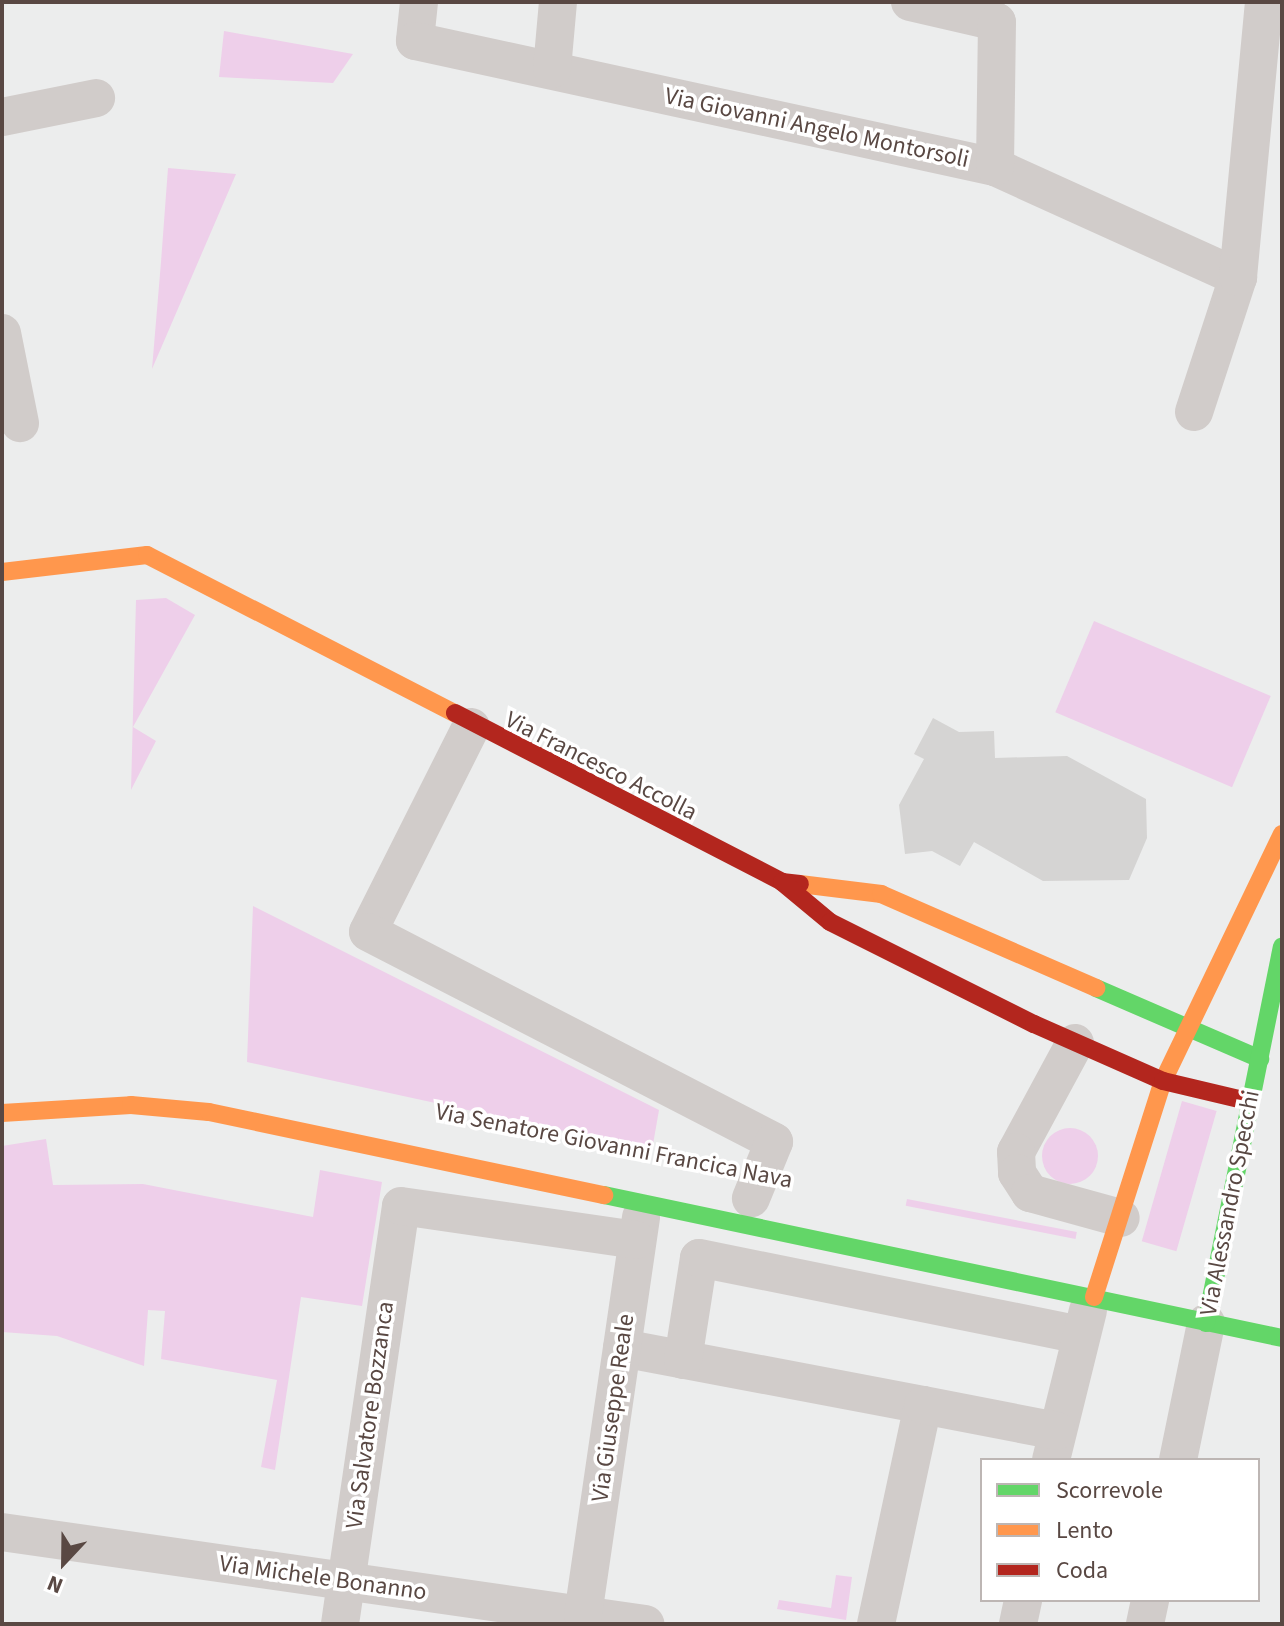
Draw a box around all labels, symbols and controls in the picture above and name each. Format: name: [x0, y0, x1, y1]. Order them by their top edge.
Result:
street label: Via Giovanni Angelo Montorsoli: [662, 82, 972, 174]
street label: Via Francesco Accolla: [500, 705, 702, 827]
street label: Via Alessandro Specchi: [1194, 1088, 1266, 1318]
street label: Via Senatore Giovanni Francica Nava: [433, 1097, 795, 1195]
street label: Via Salvatore Bozzanca: [340, 1300, 400, 1530]
street label: Via Giuseppe Reale: [586, 1312, 640, 1504]
legend: [980, 1458, 1260, 1602]
text: Scorrevole: [1056, 1473, 1163, 1508]
text: Lento: [1056, 1513, 1113, 1548]
north arrow: [24, 1522, 104, 1602]
street label: Via Michele Bonanno: [218, 1549, 428, 1607]
text: Coda: [1056, 1553, 1108, 1588]
text: N: [42, 1567, 68, 1602]

